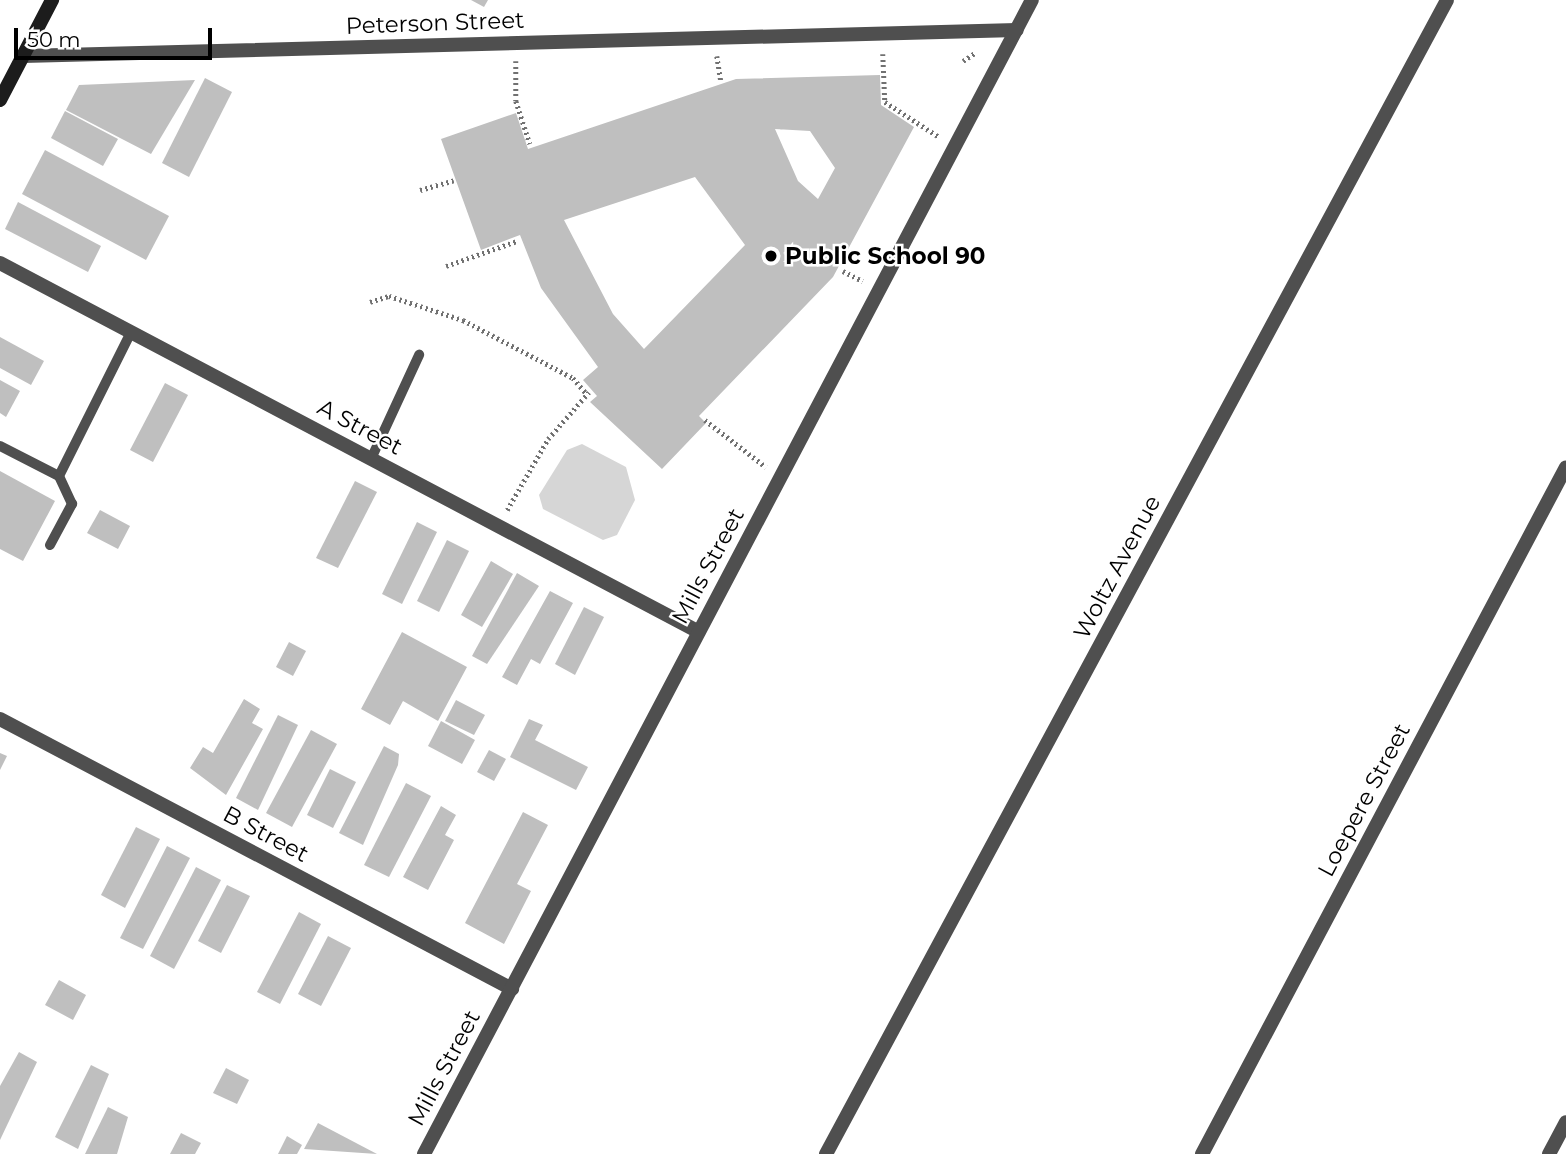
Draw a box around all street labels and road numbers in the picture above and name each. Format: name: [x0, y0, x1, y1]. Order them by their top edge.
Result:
street label: Peterson Street: [345, 6, 525, 40]
street label: A Street: [313, 393, 407, 461]
street label: Woltz Avenue: [1068, 490, 1166, 644]
street label: Mills Street: [666, 503, 750, 629]
street label: Loepere Street: [1312, 719, 1416, 881]
street label: B Street: [219, 800, 313, 868]
street label: Mills Street: [402, 1005, 486, 1131]

